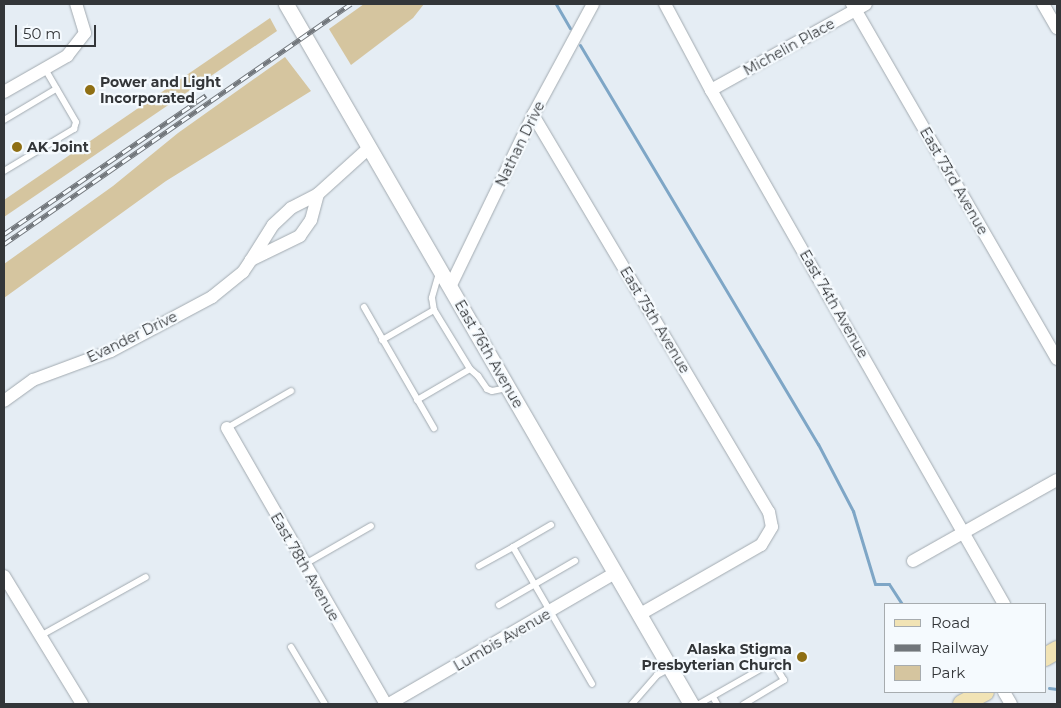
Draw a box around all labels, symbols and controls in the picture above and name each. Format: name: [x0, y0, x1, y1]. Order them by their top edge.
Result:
scale bar: [18, 15, 99, 47]
street label: Michelin Place: [740, 15, 838, 79]
text: 50 m: [23, 24, 61, 43]
place label: Power and Light Incorporated: [100, 74, 221, 106]
marker: Power and Light Incorporated: [84, 84, 96, 96]
street label: Nathan Drive: [492, 99, 548, 189]
street label: East 73rd Avenue: [916, 124, 992, 238]
place label: AK Joint: [27, 139, 89, 155]
marker: AK Joint: [11, 141, 23, 153]
street label: East 74th Avenue: [796, 247, 872, 361]
street label: East 75th Avenue: [617, 264, 693, 376]
street label: East 76th Avenue: [451, 297, 527, 411]
street label: Evander Drive: [84, 308, 180, 366]
street label: East 78th Avenue: [267, 510, 343, 624]
legend: [884, 603, 1046, 693]
street label: Lumbis Avenue: [451, 605, 553, 675]
text: Road: [931, 613, 970, 632]
text: Railway: [931, 638, 988, 657]
place label: Alaska Stigma Presbyterian Church: [641, 641, 792, 674]
marker: Alaska Stigma Presbyterian Church: [796, 651, 808, 663]
text: Park: [931, 663, 965, 682]

